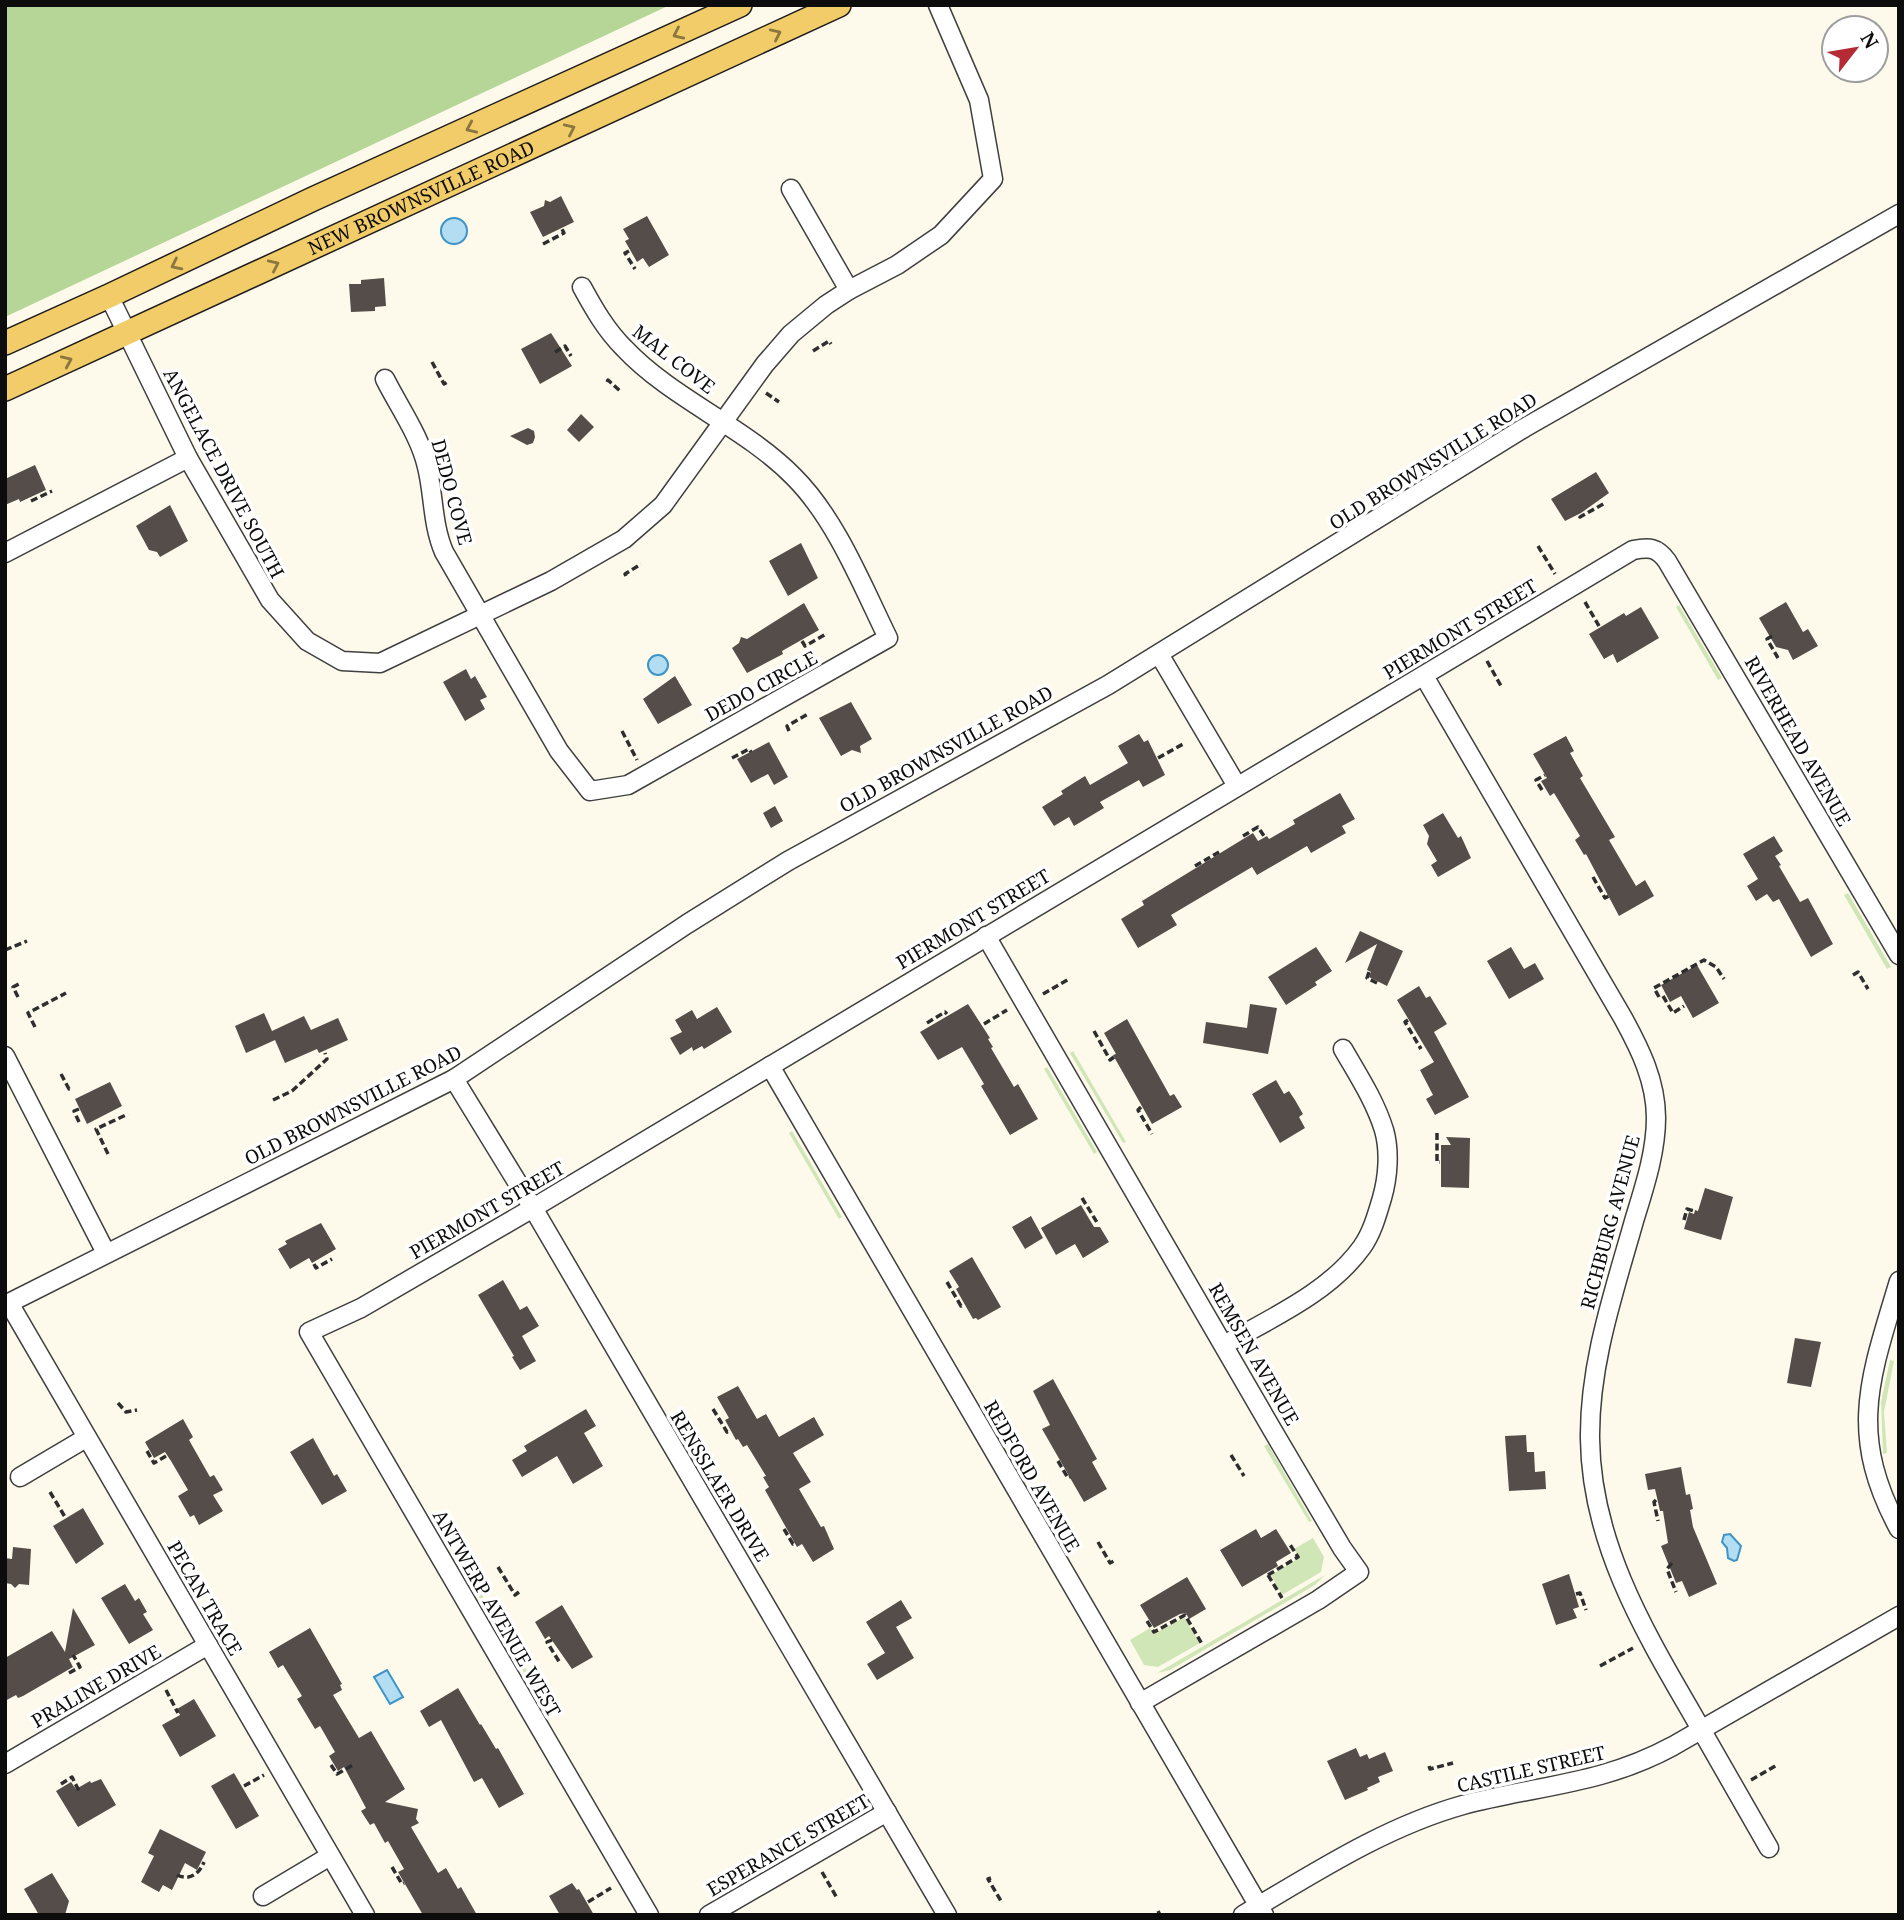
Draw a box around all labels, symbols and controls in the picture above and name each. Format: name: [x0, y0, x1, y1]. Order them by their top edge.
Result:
north arrow: [1820, 14, 1890, 84]
one-way arrow: [673, 26, 685, 40]
text: N: [1855, 27, 1885, 53]
one-way arrow: [769, 28, 781, 42]
one-way arrow: [466, 120, 478, 134]
one-way arrow: [562, 123, 575, 137]
street label: NEW BROWNSVILLE ROAD: [303, 134, 539, 261]
one-way arrow: [171, 256, 183, 270]
one-way arrow: [267, 260, 279, 274]
street label: MAL COVE: [627, 319, 721, 400]
one-way arrow: [60, 355, 73, 369]
street label: ANGELACE DRIVE SOUTH: [158, 363, 290, 583]
street label: OLD BROWNSVILLE ROAD: [1324, 386, 1542, 536]
street label: DEDO COVE: [425, 436, 479, 548]
street label: PIERMONT STREET: [1378, 573, 1542, 685]
street label: DEDO CIRCLE: [700, 644, 822, 728]
street label: RIVERHEAD AVENUE: [1739, 651, 1857, 831]
street label: OLD BROWNSVILLE ROAD: [835, 679, 1057, 819]
street label: PIERMONT STREET: [891, 863, 1055, 975]
street label: OLD BROWNSVILLE ROAD: [240, 1039, 466, 1171]
street label: RICHBURG AVENUE: [1574, 1132, 1646, 1312]
street label: PIERMONT STREET: [405, 1155, 570, 1265]
street label: REMSEN AVENUE: [1203, 1278, 1305, 1430]
street label: REDFORD AVENUE: [978, 1395, 1086, 1557]
street label: RENSSLAER DRIVE: [665, 1406, 775, 1566]
street label: ANTWERP AVENUE WEST: [427, 1505, 567, 1722]
street label: PECAN TRACE: [162, 1536, 248, 1660]
street label: PRALINE DRIVE: [27, 1638, 166, 1734]
street label: CASTILE STREET: [1454, 1739, 1608, 1799]
street label: ESPERANCE STREET: [702, 1788, 874, 1902]

